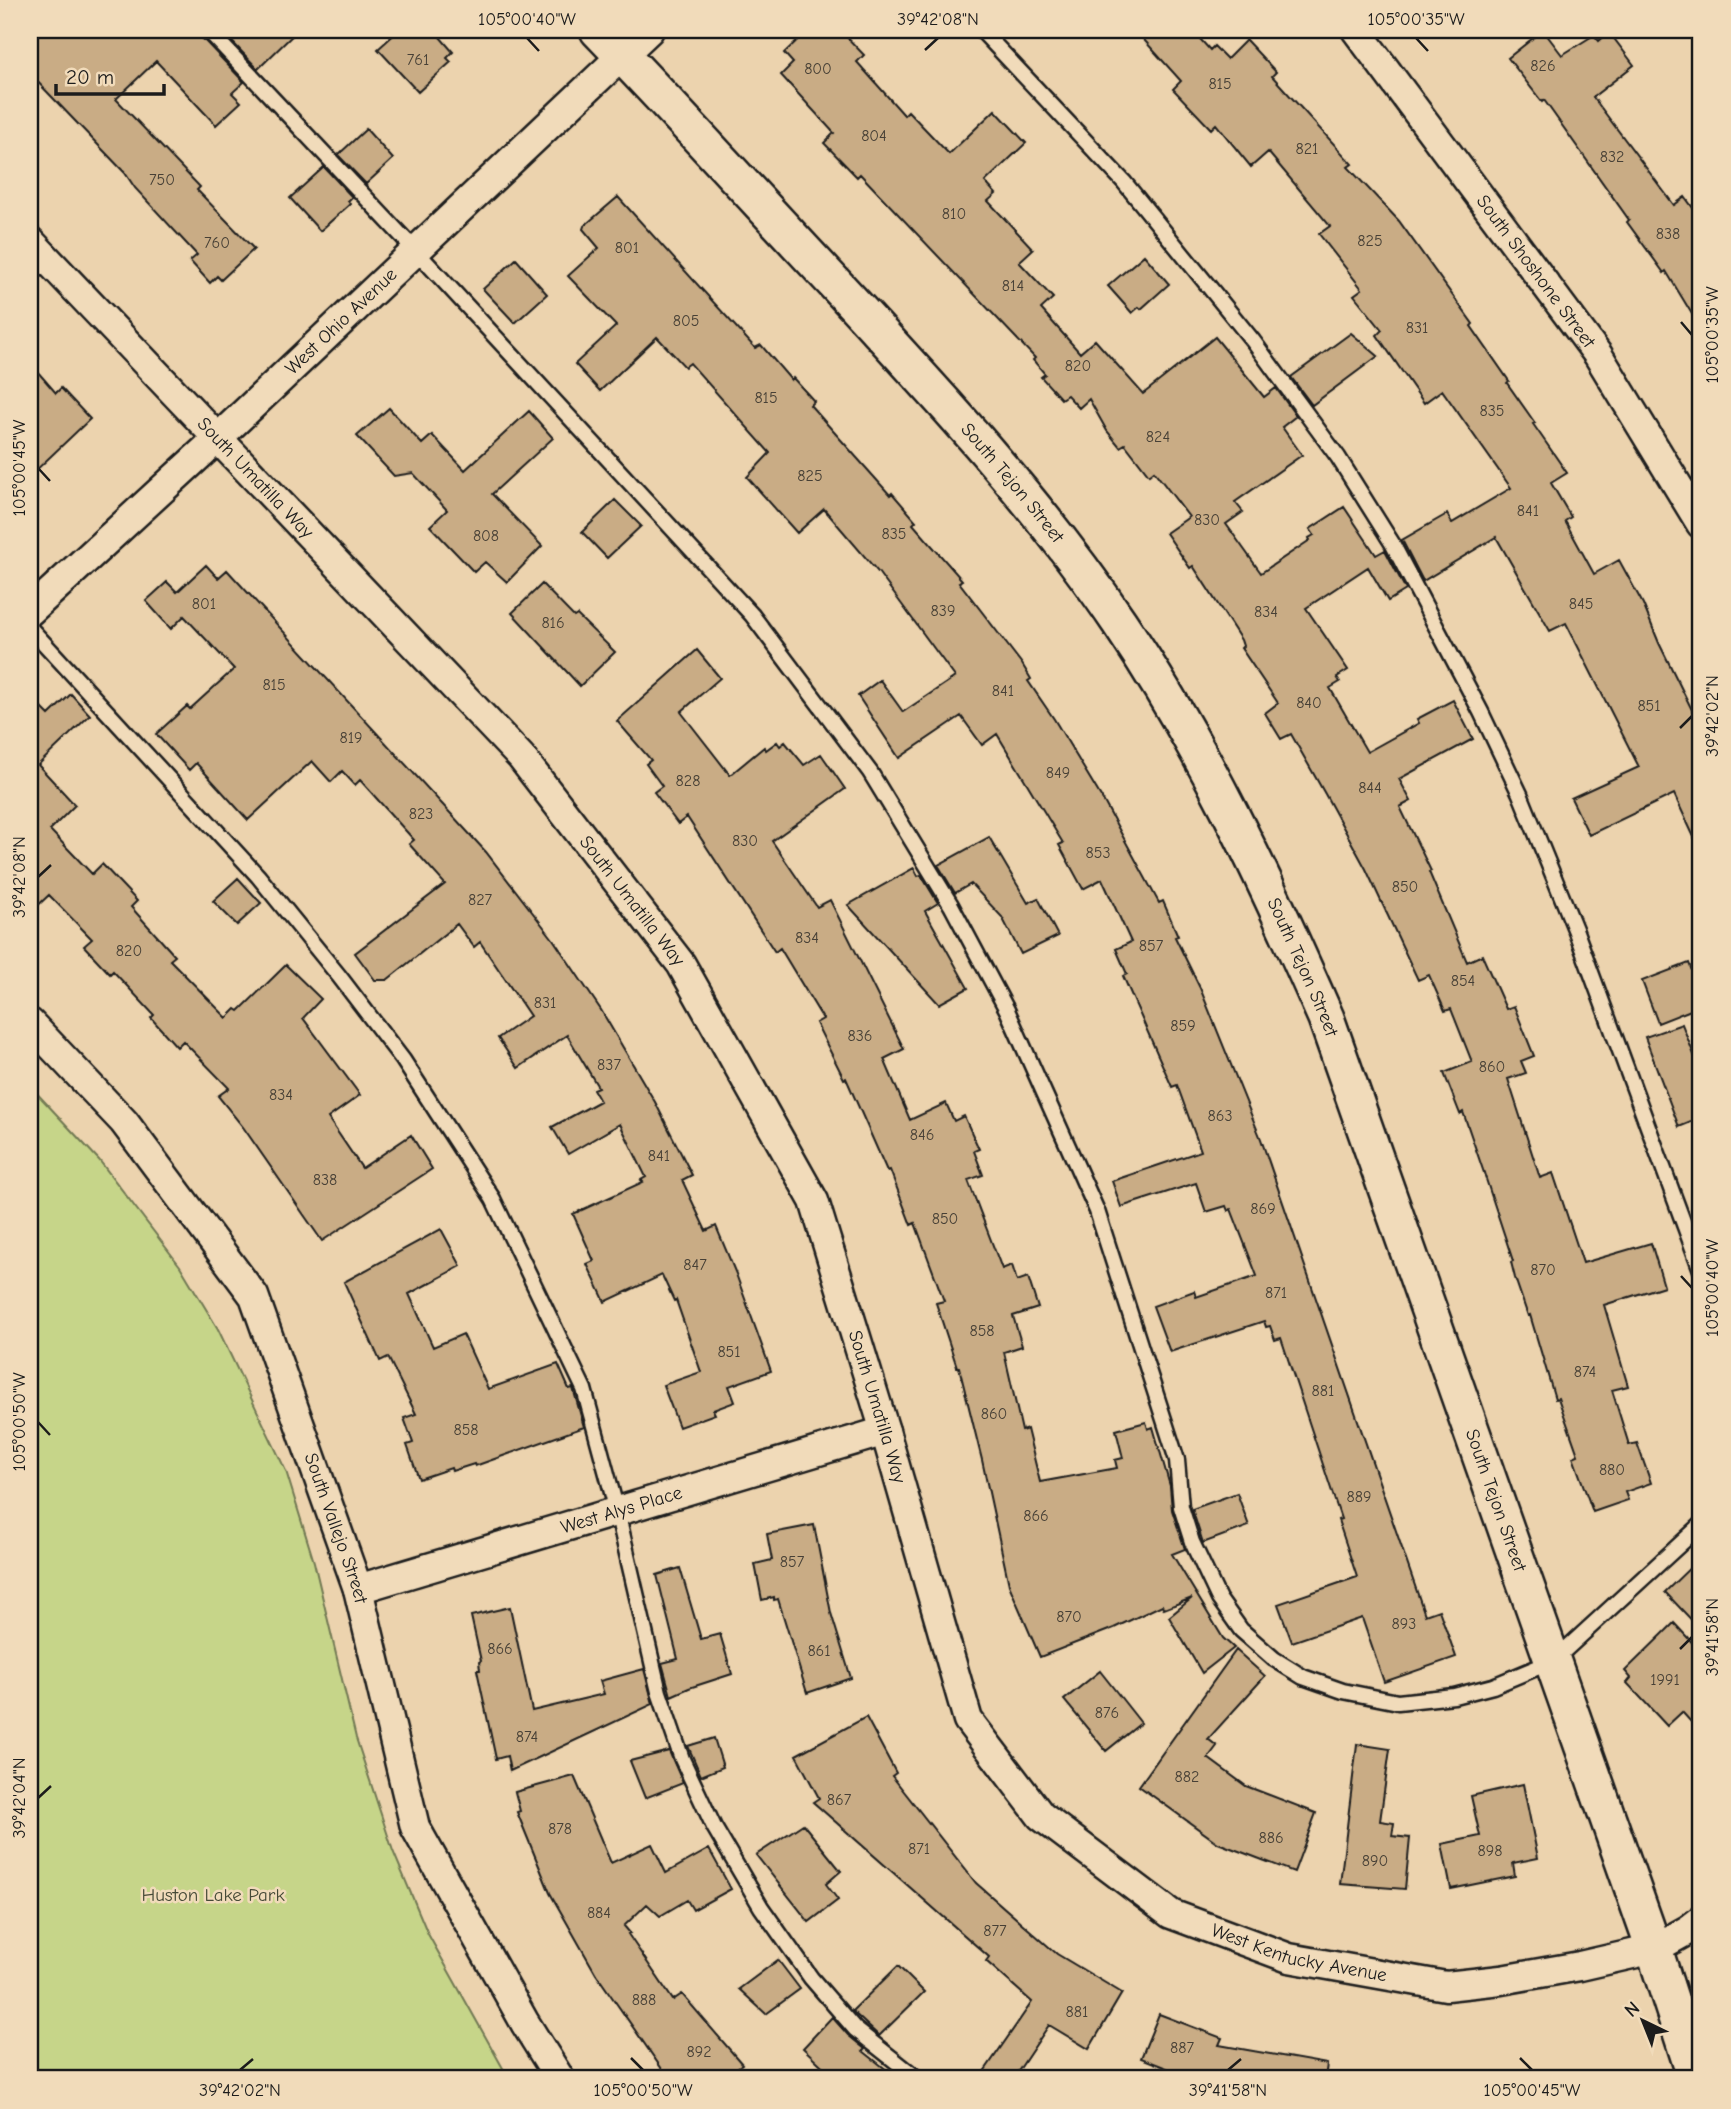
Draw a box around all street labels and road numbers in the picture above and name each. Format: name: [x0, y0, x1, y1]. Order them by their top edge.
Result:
street label: South Shoshone Street: [1472, 191, 1600, 353]
street label: West Ohio Avenue: [281, 263, 401, 379]
street label: South Umatilla Way: [193, 413, 318, 543]
street label: South Tejon Street: [956, 418, 1069, 548]
street label: South Umatilla Way: [575, 831, 690, 971]
street label: South Tejon Street: [1262, 894, 1343, 1040]
street label: South Umatilla Way: [844, 1328, 911, 1486]
street label: South Tejon Street: [1461, 1426, 1531, 1575]
street label: South Vallejo Street: [300, 1450, 372, 1606]
street label: West Alys Place: [558, 1481, 685, 1539]
street label: West Kentucky Avenue: [1208, 1919, 1389, 1986]

